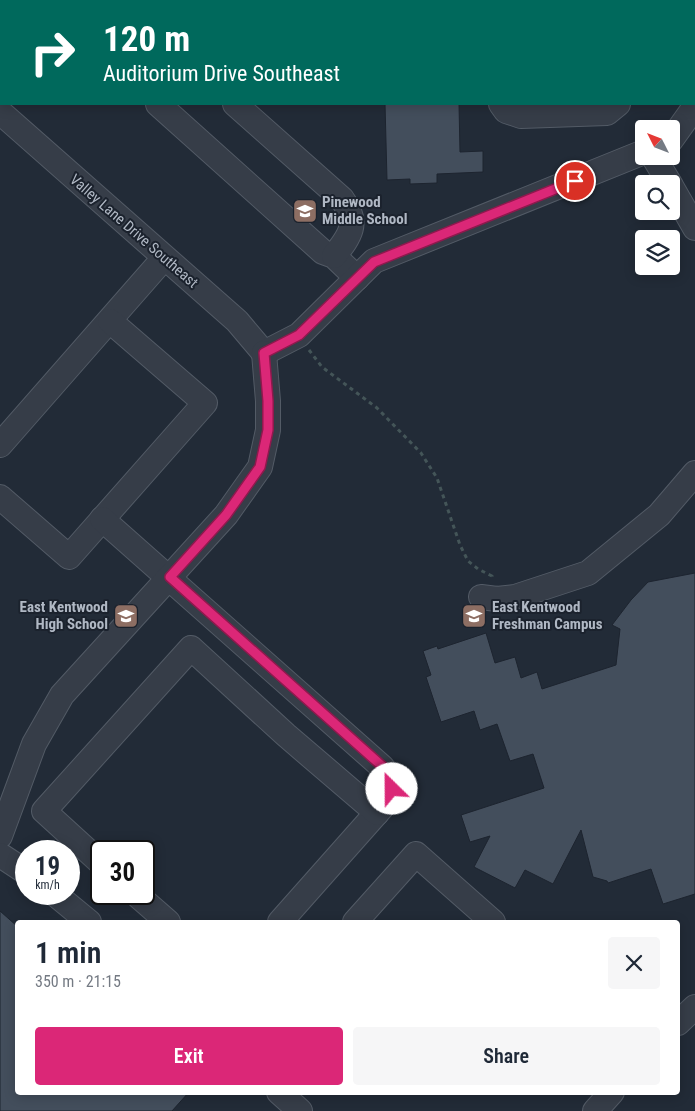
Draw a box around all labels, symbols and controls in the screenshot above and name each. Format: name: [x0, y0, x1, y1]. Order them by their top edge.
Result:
text: 120 m: [103, 19, 190, 60]
icon: right: [20, 20, 85, 85]
text: Auditorium Drive Southeast: [103, 61, 340, 86]
north arrow: [635, 120, 680, 165]
map controls: [635, 120, 680, 275]
pin: [554, 160, 596, 202]
icon: arrive: [561, 167, 589, 195]
street label: Valley Lane Drive Southeast: [66, 170, 202, 292]
button: search: [635, 175, 680, 220]
place label: Pinewood Middle School: [322, 193, 408, 228]
school or university icon: Pinewood Middle School: [292, 198, 318, 224]
button: layers: [635, 230, 680, 275]
place label: East Kentwood High School: [20, 598, 108, 633]
place label: East Kentwood Freshman Campus: [492, 598, 603, 633]
school or university icon: East Kentwood High School: [113, 603, 139, 629]
school or university icon: East Kentwood Freshman Campus: [461, 603, 487, 629]
position arrow: [365, 762, 417, 814]
speed limit sign: 30: [90, 840, 155, 905]
text: 19: [35, 852, 60, 881]
text: km/h: [35, 878, 60, 892]
text: 1 min: [35, 935, 101, 970]
button: close: [608, 937, 660, 989]
text: 350 m · 21:15: [35, 972, 121, 991]
button: Exit: [35, 1027, 343, 1085]
button: Share: [353, 1027, 660, 1085]

